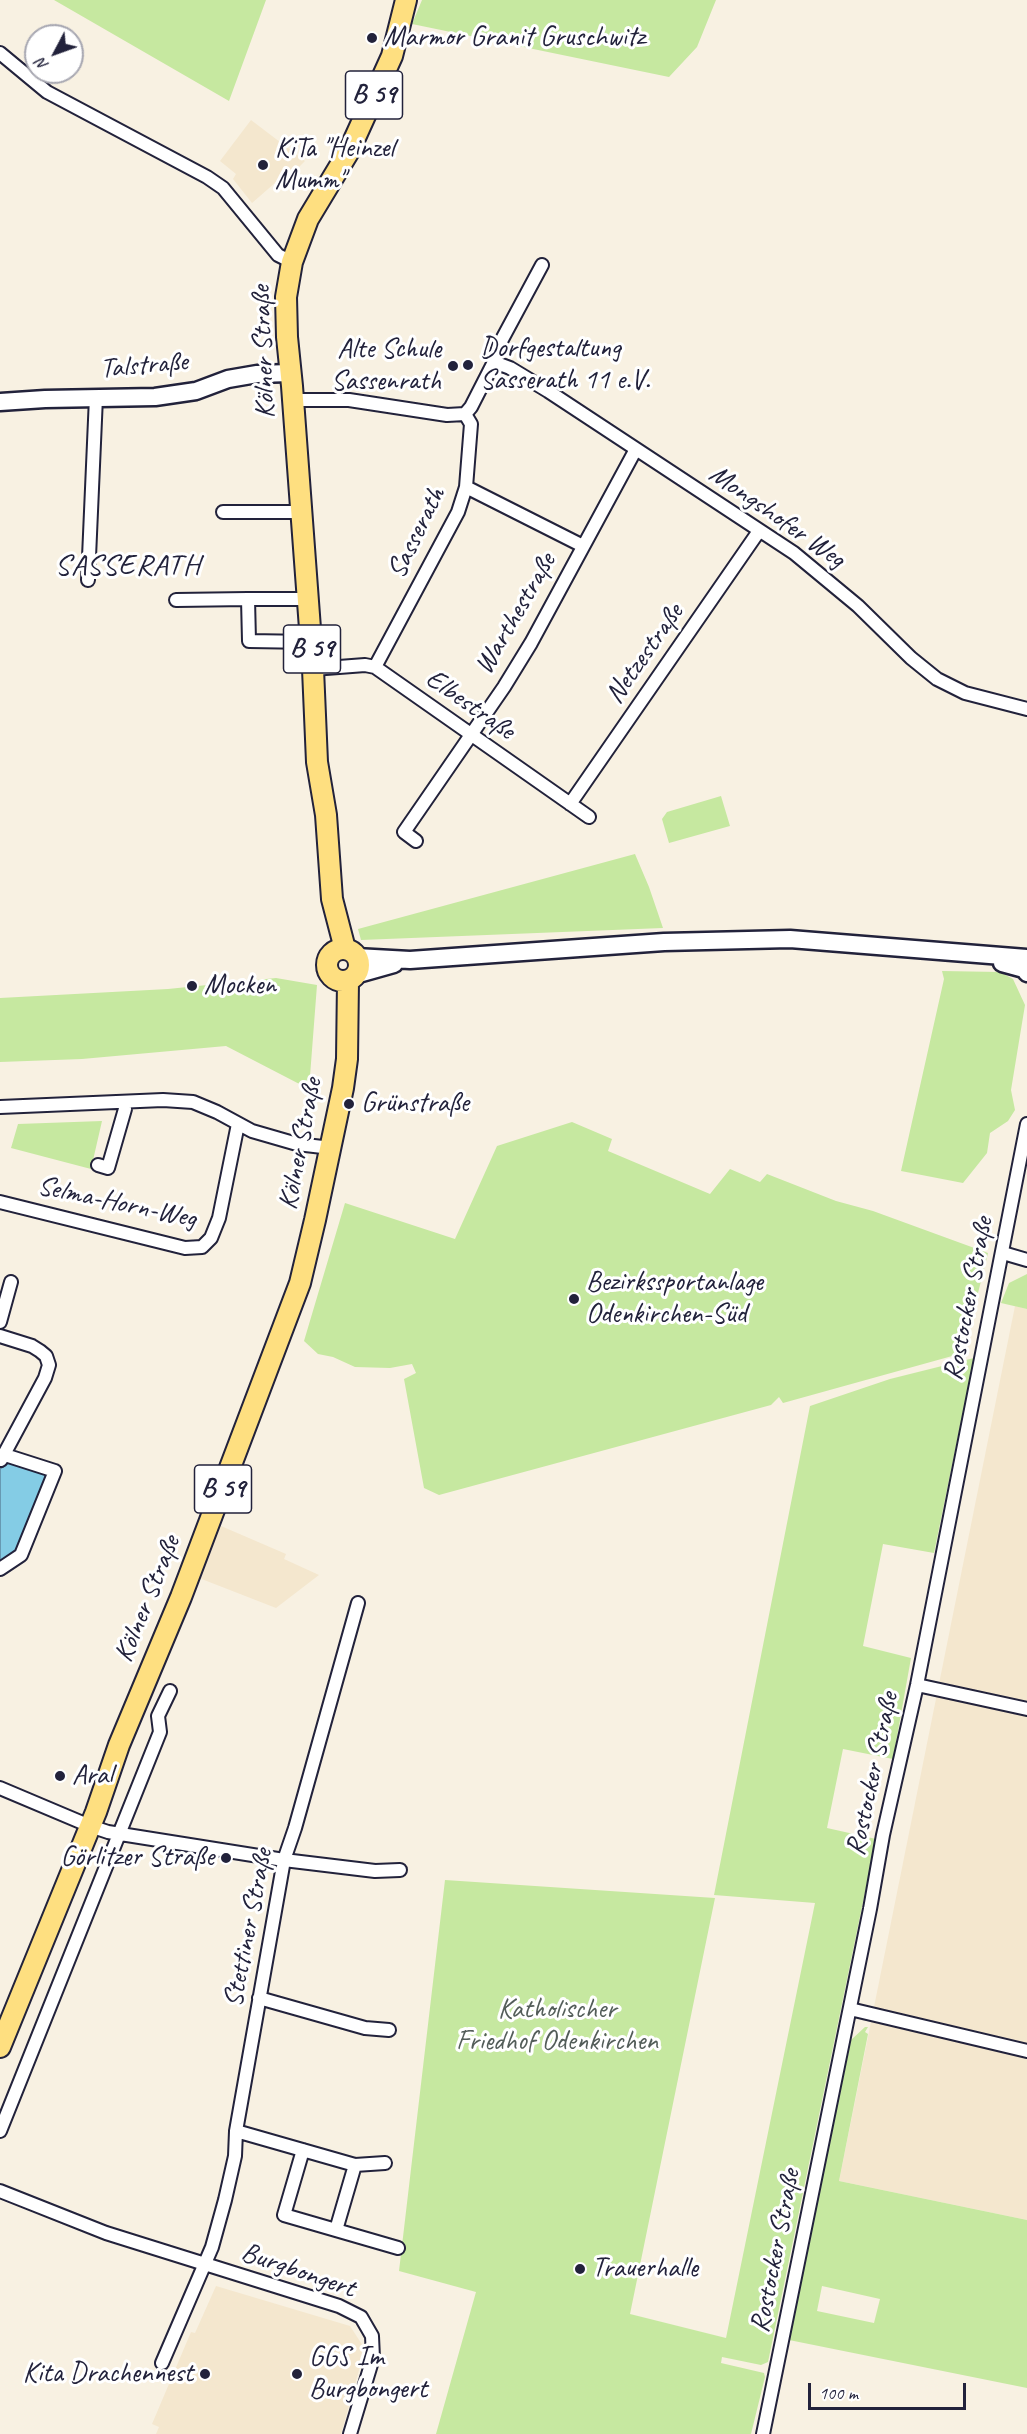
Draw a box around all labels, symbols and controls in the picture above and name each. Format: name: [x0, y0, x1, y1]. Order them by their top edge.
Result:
place label: Marmor Granit Gruschwitz: [384, 21, 645, 55]
north arrow: [24, 24, 84, 84]
marker: Marmor Granit Gruschwitz: [365, 31, 379, 45]
text: N: [31, 54, 53, 75]
road number: B 59: [346, 71, 403, 119]
place label: KiTa "Heinzel Mumm": [275, 132, 394, 198]
marker: KiTa "Heinzel Mumm": [256, 158, 270, 172]
street label: Kölner Straße: [245, 285, 283, 419]
place label: Dorfgestaltung Sasserath 11 e.V.: [480, 332, 650, 398]
place label: Alte Schule Sassenrath: [331, 333, 441, 399]
street label: Talstraße: [99, 345, 189, 387]
marker: Dorfgestaltung Sasserath 11 e.V.: [461, 358, 475, 372]
marker: Alte Schule Sassenrath: [446, 359, 460, 373]
street label: Mongshofer Weg: [702, 458, 852, 576]
street label: Sasserath: [381, 482, 453, 584]
district label: SASSERATH: [55, 548, 201, 584]
street label: Warthestraße: [468, 548, 564, 680]
street label: Netzestraße: [599, 598, 691, 710]
road number: B 59: [284, 625, 340, 673]
street label: Elbestraße: [419, 662, 521, 748]
place label: Mocken: [204, 969, 276, 1003]
marker: Mocken: [185, 979, 199, 993]
street label: Kölner Straße: [272, 1075, 330, 1213]
place label: Grünstraße: [361, 1087, 469, 1121]
marker: Grünstraße: [342, 1097, 356, 1111]
street label: Selma-Horn-Weg: [34, 1170, 200, 1236]
street label: Rostocker Straße: [937, 1214, 1001, 1384]
place label: Bezirkssportanlage Odenkirchen-Süd: [586, 1266, 763, 1332]
marker: Bezirkssportanlage Odenkirchen-Süd: [567, 1292, 581, 1306]
road number: B 59: [194, 1465, 252, 1513]
street label: Kölner Straße: [107, 1531, 189, 1667]
street label: Rostocker Straße: [839, 1689, 907, 1859]
place label: Aral: [72, 1759, 113, 1793]
marker: Aral: [53, 1769, 67, 1783]
place label: Görlitzer Straße: [60, 1841, 214, 1875]
street label: Stettiner Straße: [217, 1846, 281, 2010]
marker: Görlitzer Straße: [219, 1851, 233, 1865]
park label: Katholischer Friedhof Odenkirchen: [456, 1993, 658, 2059]
street label: Rostocker Straße: [744, 2166, 808, 2336]
street label: Burgbongert: [237, 2236, 359, 2306]
place label: Trauerhalle: [592, 2252, 698, 2286]
marker: Trauerhalle: [573, 2262, 587, 2276]
place label: GGS Im Burgbongert: [309, 2341, 427, 2407]
place label: Kita Drachennest: [23, 2357, 193, 2391]
marker: Kita Drachennest: [198, 2367, 212, 2381]
marker: GGS Im Burgbongert: [290, 2367, 304, 2381]
scale bar: [811, 2371, 968, 2409]
text: 100 m: [819, 2382, 858, 2404]

